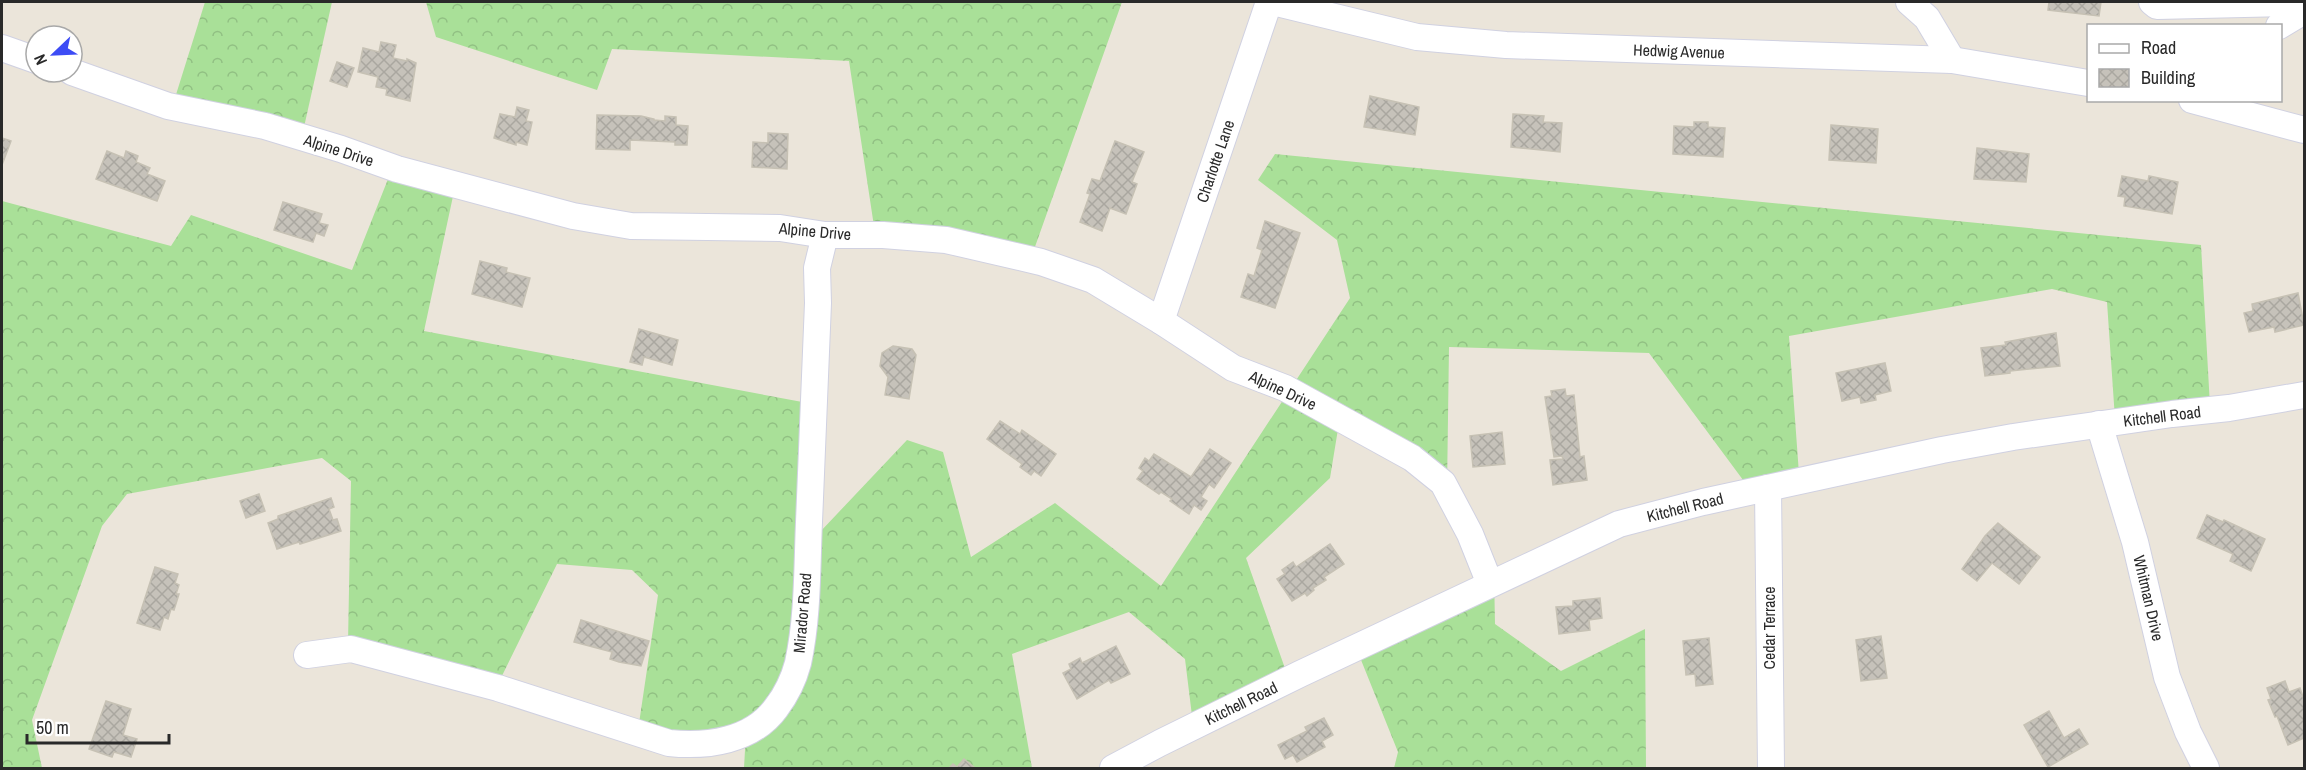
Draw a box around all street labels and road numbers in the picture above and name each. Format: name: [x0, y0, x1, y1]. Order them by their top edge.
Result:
street label: Hedwig Avenue: [1633, 38, 1725, 64]
street label: Charlotte Lane: [1191, 117, 1239, 205]
street label: Alpine Drive: [300, 128, 377, 172]
street label: Alpine Drive: [777, 217, 852, 245]
street label: Alpine Drive: [1245, 364, 1320, 415]
street label: Kitchell Road: [2122, 400, 2202, 432]
street label: Kitchell Road: [1644, 487, 1726, 527]
street label: Whitman Drive: [2128, 553, 2170, 643]
street label: Mirador Road: [788, 572, 816, 654]
street label: Cedar Terrace: [1758, 587, 1780, 669]
street label: Kitchell Road: [1201, 676, 1281, 730]

